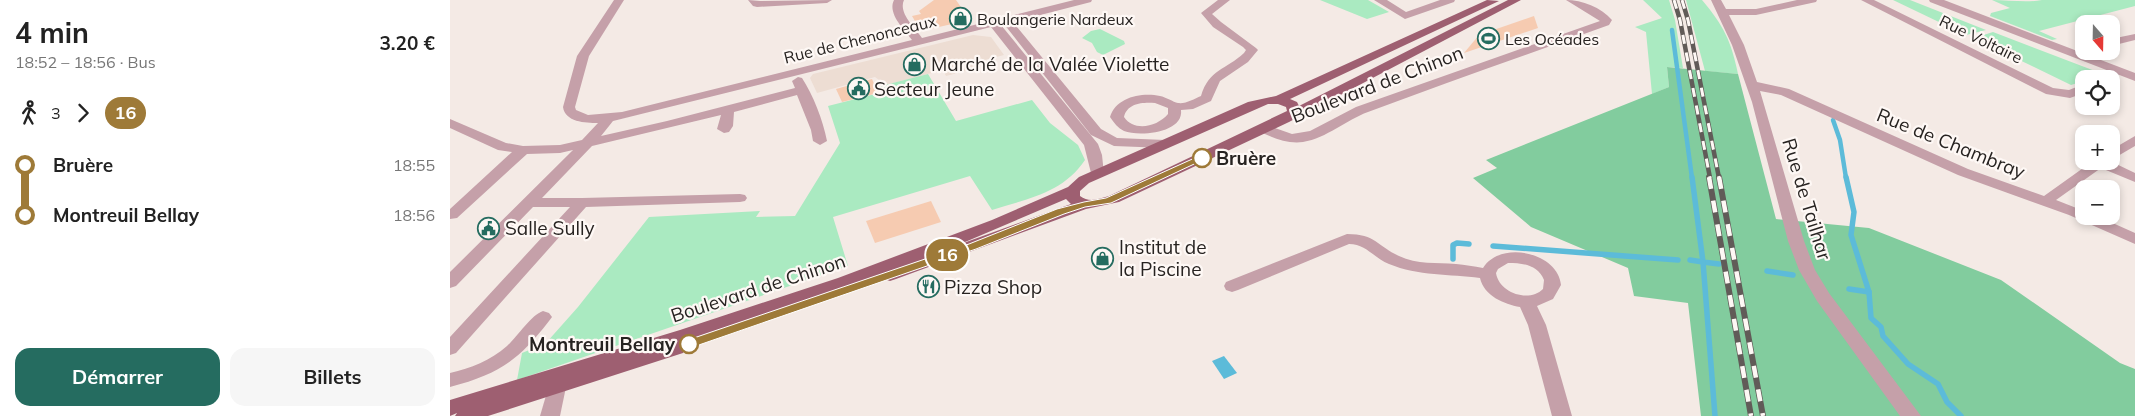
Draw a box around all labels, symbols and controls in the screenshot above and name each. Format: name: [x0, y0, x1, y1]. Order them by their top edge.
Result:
shop icon: Boulangerie Nardeux: [949, 7, 973, 31]
place label: Boulangerie Nardeux: [977, 9, 1134, 29]
street label: Rue de Chenonceaux: [782, 10, 939, 68]
street label: Rue Voltaire: [1936, 10, 2026, 68]
text: 4 min: [15, 15, 89, 50]
north arrow: [2075, 15, 2120, 60]
map controls: [2075, 15, 2120, 225]
sports icon: Les Océades: [1477, 27, 1501, 51]
place label: Les Océades: [1505, 29, 1599, 49]
text: 3.20 €: [379, 31, 435, 55]
street label: Boulevard de Chinon: [1288, 40, 1466, 128]
text: 18:52 – 18:56 · Bus: [15, 52, 156, 72]
shop icon: Marché de la Valée Violette: [903, 52, 927, 76]
place label: Marché de la Valée Violette: [931, 52, 1169, 76]
button: locate: [2075, 70, 2120, 115]
public building icon: Secteur Jeune: [846, 77, 870, 101]
place label: Secteur Jeune: [874, 77, 994, 101]
icon: walk: [15, 99, 43, 127]
icon: forward: [69, 99, 97, 127]
text: 16: [115, 101, 136, 124]
street label: Rue de Chambray: [1873, 102, 2029, 184]
text: 3: [51, 103, 61, 123]
button: +: [2075, 125, 2120, 170]
street label: Rue de Tailhar: [1777, 135, 1837, 263]
place label: Bruère: [1216, 146, 1276, 170]
marker: Bruère: [1192, 148, 1212, 168]
text: Bruère: [53, 153, 113, 177]
text: 18:55: [393, 155, 435, 175]
button: −: [2075, 180, 2120, 225]
text: Montreuil Bellay: [53, 203, 199, 227]
text: 18:56: [393, 205, 435, 225]
public building icon: Salle Sully: [477, 216, 501, 240]
place label: Salle Sully: [505, 216, 595, 240]
place label: Institut de la Piscine: [1119, 235, 1207, 281]
line badge: 16: [924, 239, 970, 271]
text: 16: [936, 243, 958, 266]
shop icon: Institut de la Piscine: [1091, 246, 1115, 270]
street label: Boulevard de Chinon: [668, 248, 848, 328]
restaurant icon: Pizza Shop: [916, 275, 940, 299]
place label: Pizza Shop: [944, 275, 1042, 299]
place label: Montreuil Bellay: [529, 332, 676, 356]
marker: Montreuil Bellay: [679, 334, 699, 354]
button: Démarrer: [15, 348, 220, 406]
button: Billets: [230, 348, 435, 406]

